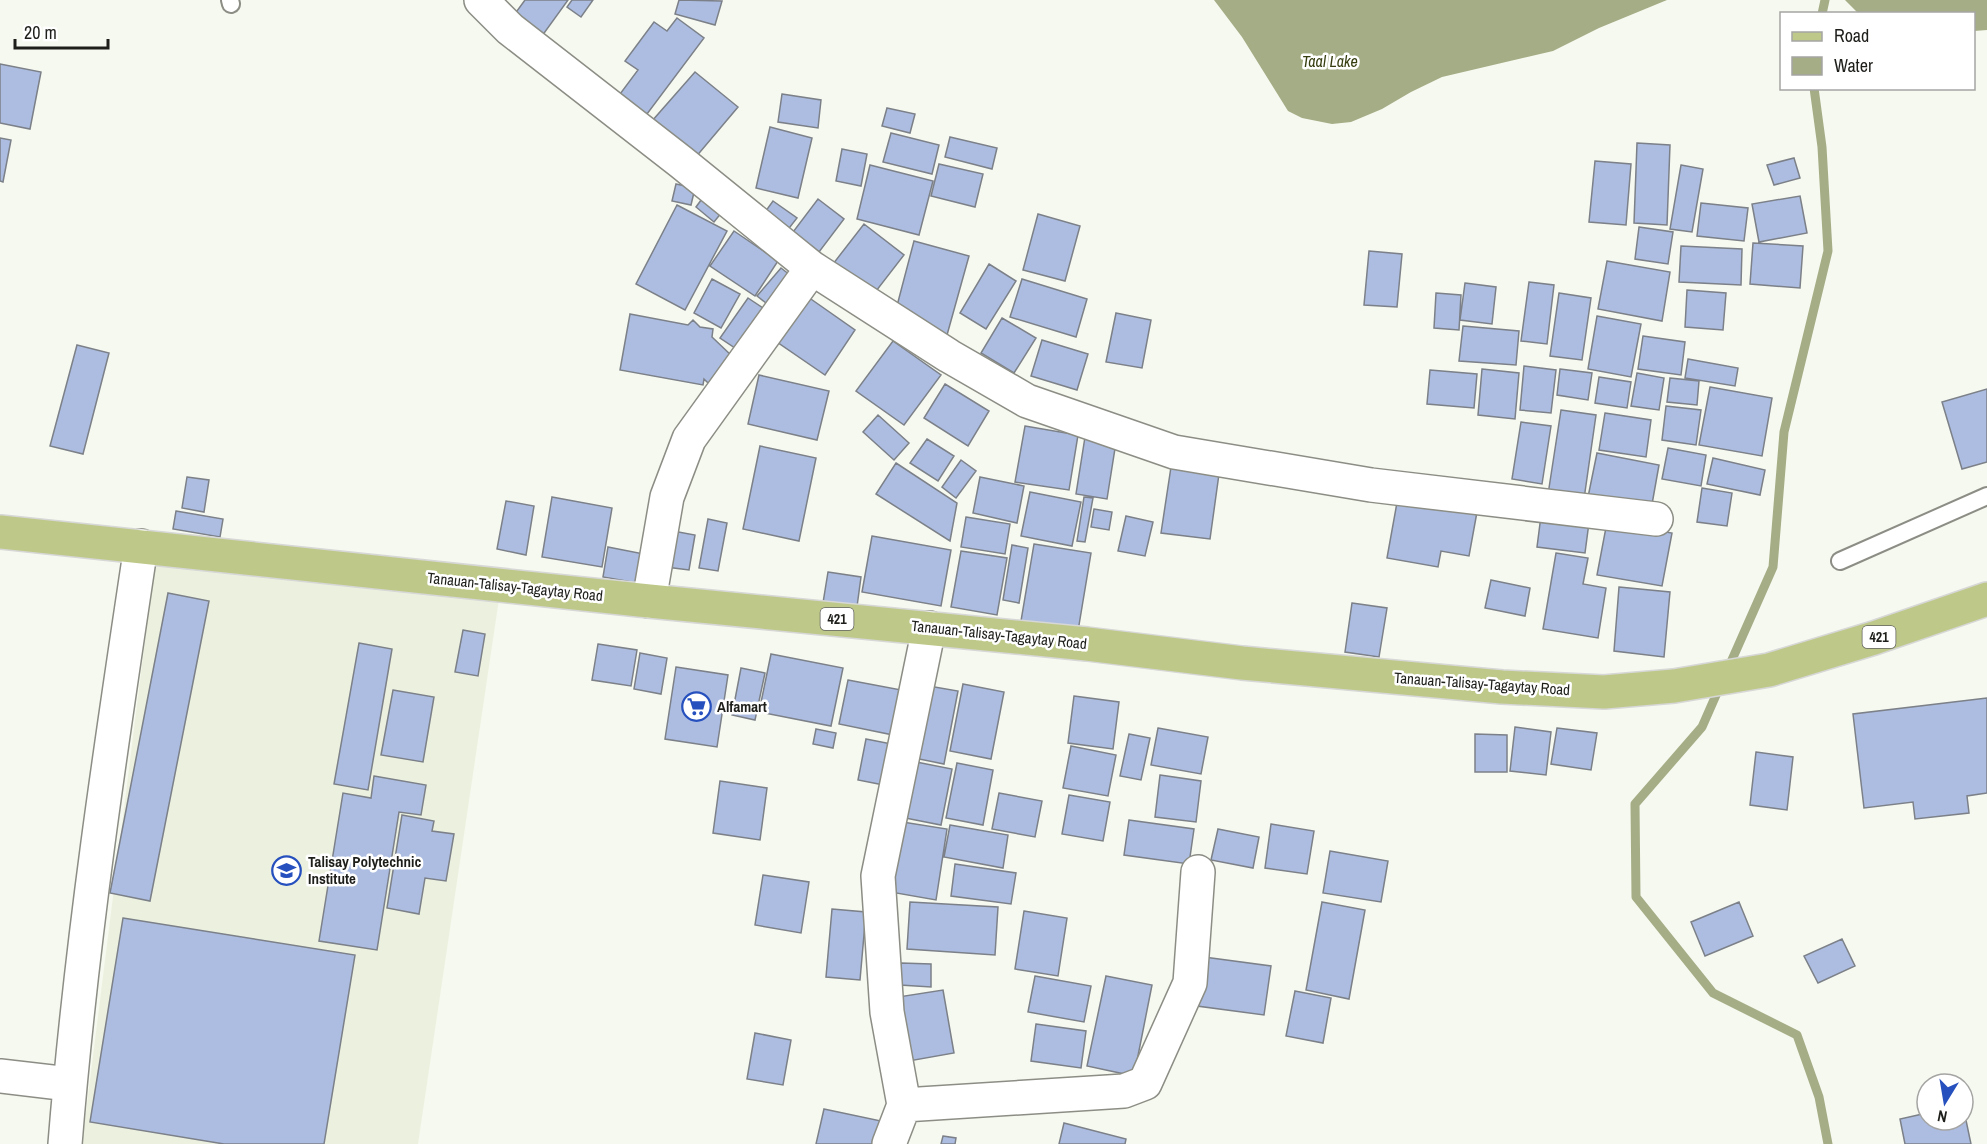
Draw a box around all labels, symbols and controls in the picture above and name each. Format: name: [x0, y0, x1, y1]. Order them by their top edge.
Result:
scale bar: [15, 12, 108, 50]
legend: [1780, 12, 1975, 90]
text: 20 m: [24, 20, 57, 45]
text: Road: [1834, 23, 1869, 48]
water label: Taal Lake: [1302, 50, 1358, 72]
text: Water: [1834, 53, 1873, 78]
street label: Tanauan-Talisay-Tagaytay Road: [426, 567, 604, 606]
road number: 421: [820, 608, 854, 630]
street label: Tanauan-Talisay-Tagaytay Road: [910, 615, 1088, 654]
road number: 421: [1862, 626, 1896, 648]
street label: Tanauan-Talisay-Tagaytay Road: [1393, 667, 1571, 700]
supermarket icon: Alfamart: [680, 691, 712, 723]
place label: Alfamart: [717, 696, 767, 717]
place label: Talisay Polytechnic Institute: [308, 851, 421, 889]
school or university icon: Talisay Polytechnic Institute: [271, 855, 303, 887]
north arrow: [1915, 1072, 1975, 1132]
text: N: [1935, 1105, 1949, 1128]

